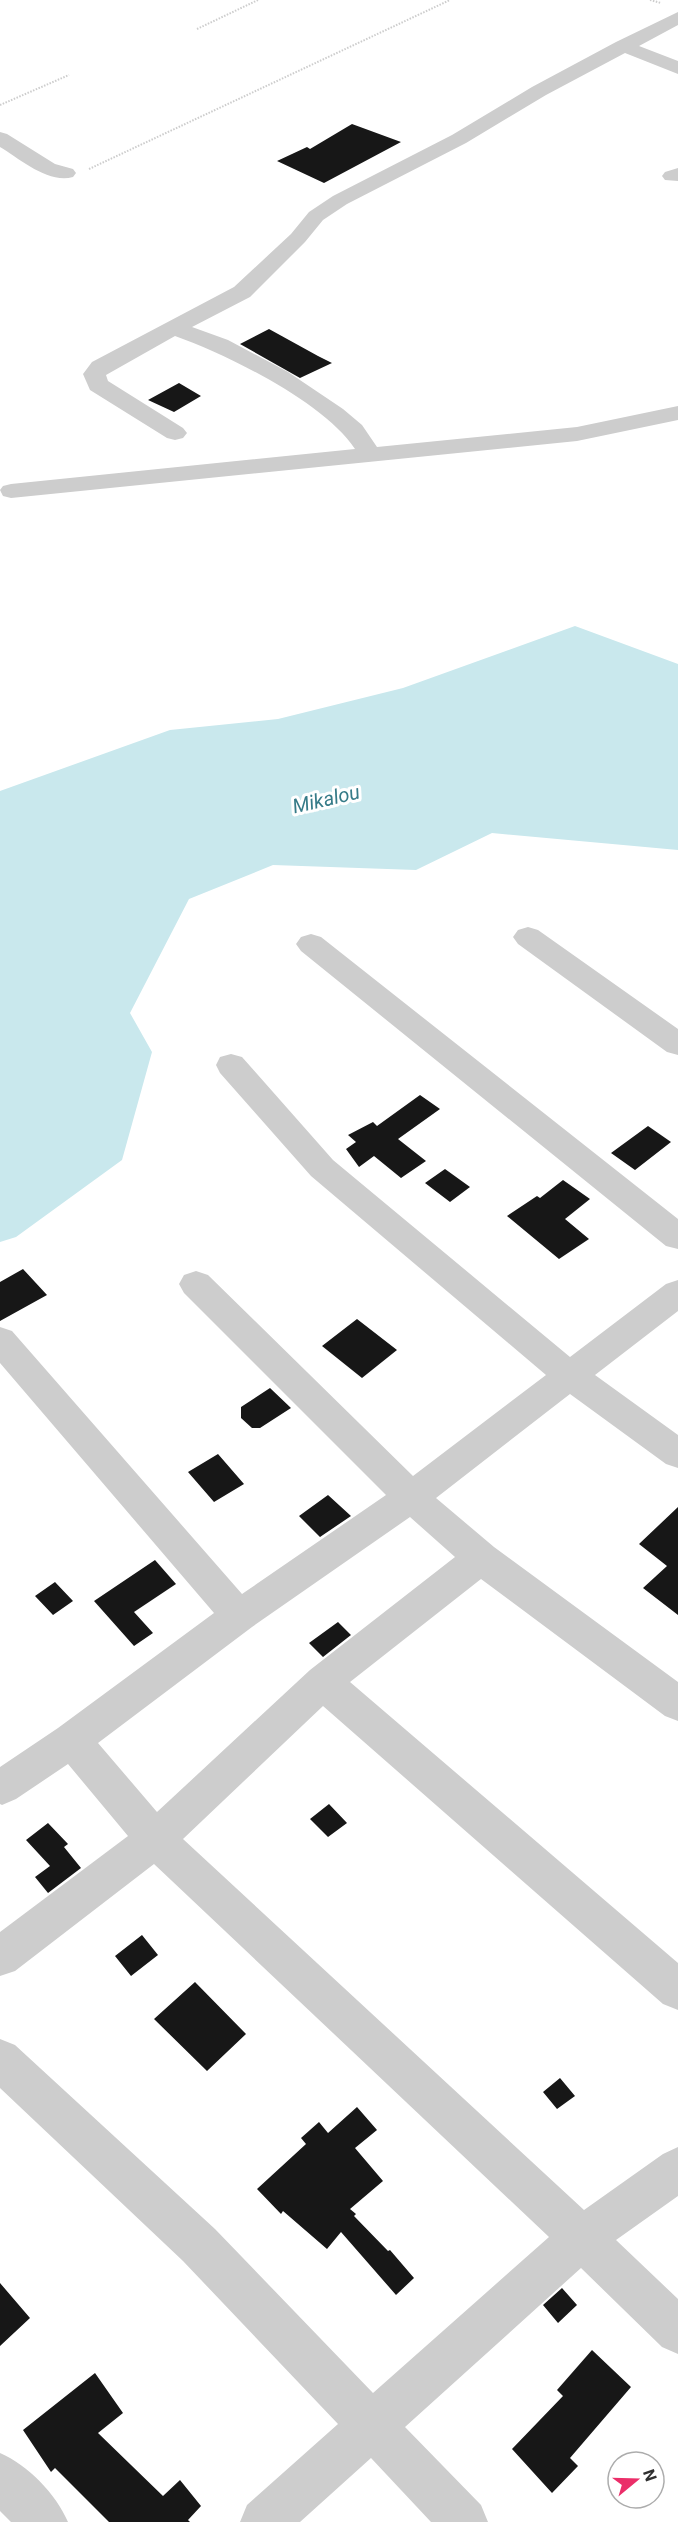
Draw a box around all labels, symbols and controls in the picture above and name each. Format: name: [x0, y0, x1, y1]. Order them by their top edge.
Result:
water label: Mikalou: [290, 780, 362, 818]
north arrow: [606, 2450, 666, 2510]
text: N: [639, 2467, 661, 2484]

